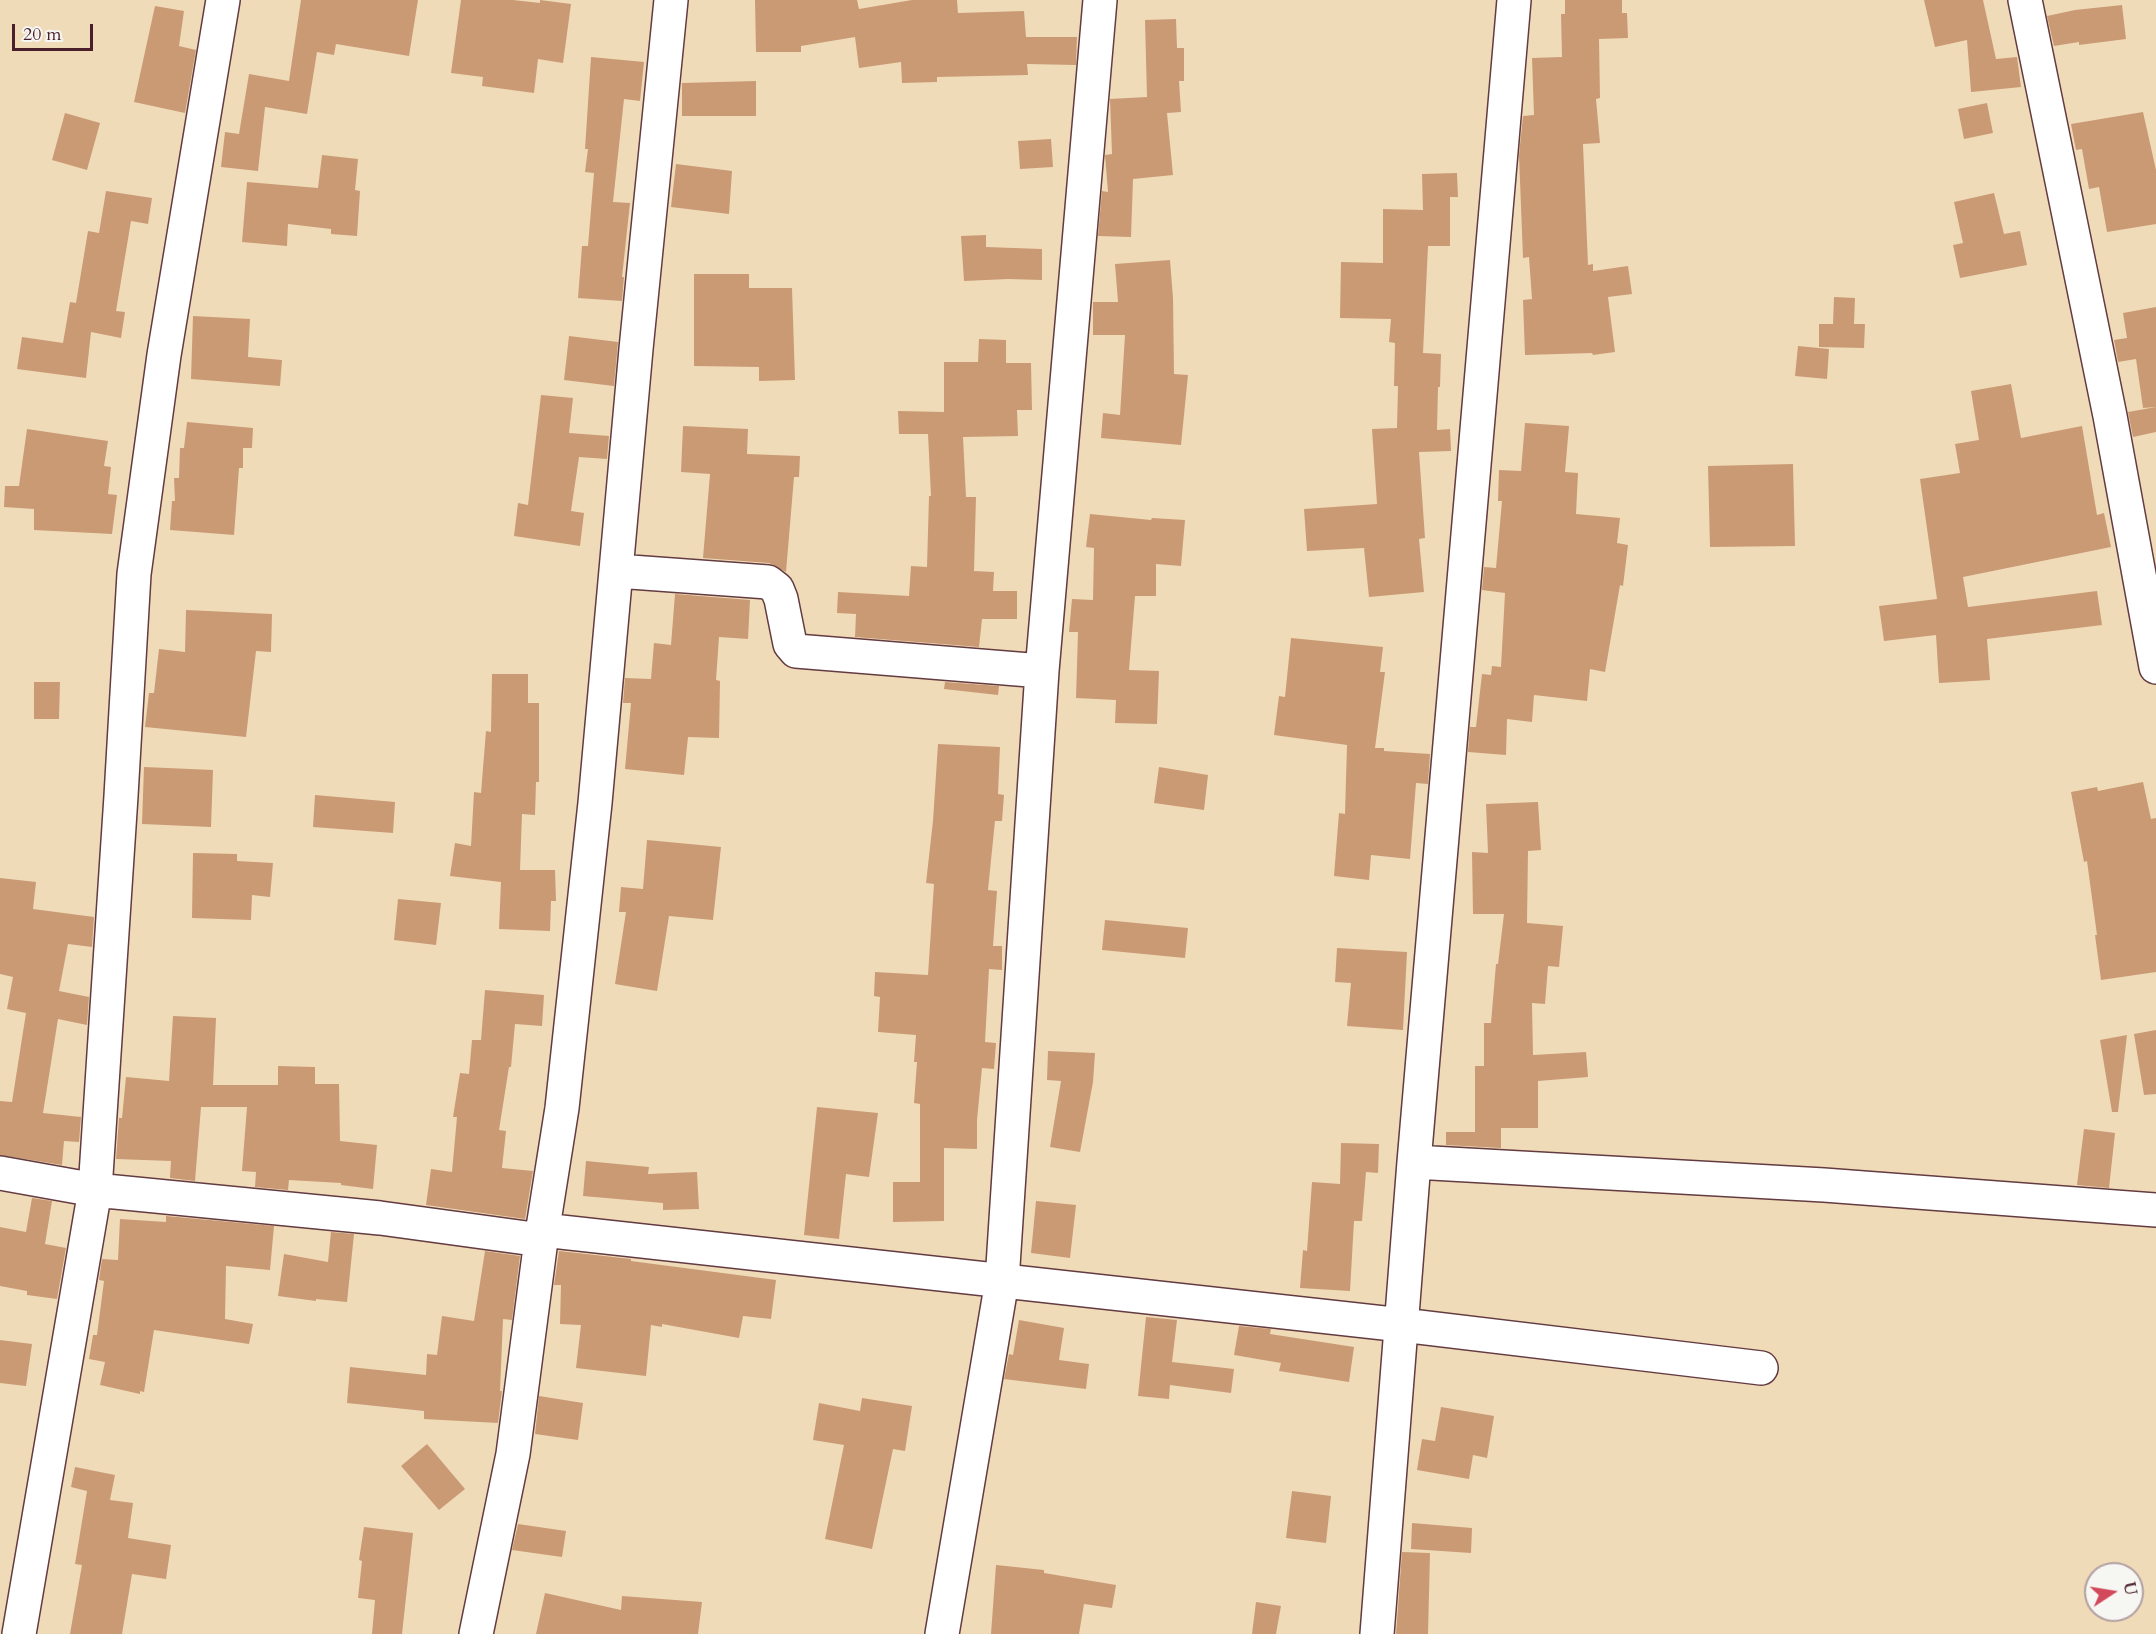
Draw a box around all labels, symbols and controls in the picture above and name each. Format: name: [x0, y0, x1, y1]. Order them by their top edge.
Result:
scale bar: [15, 12, 96, 50]
text: 20 m: [23, 22, 62, 47]
north arrow: [2084, 1562, 2144, 1622]
text: U: [2118, 1580, 2142, 1597]

